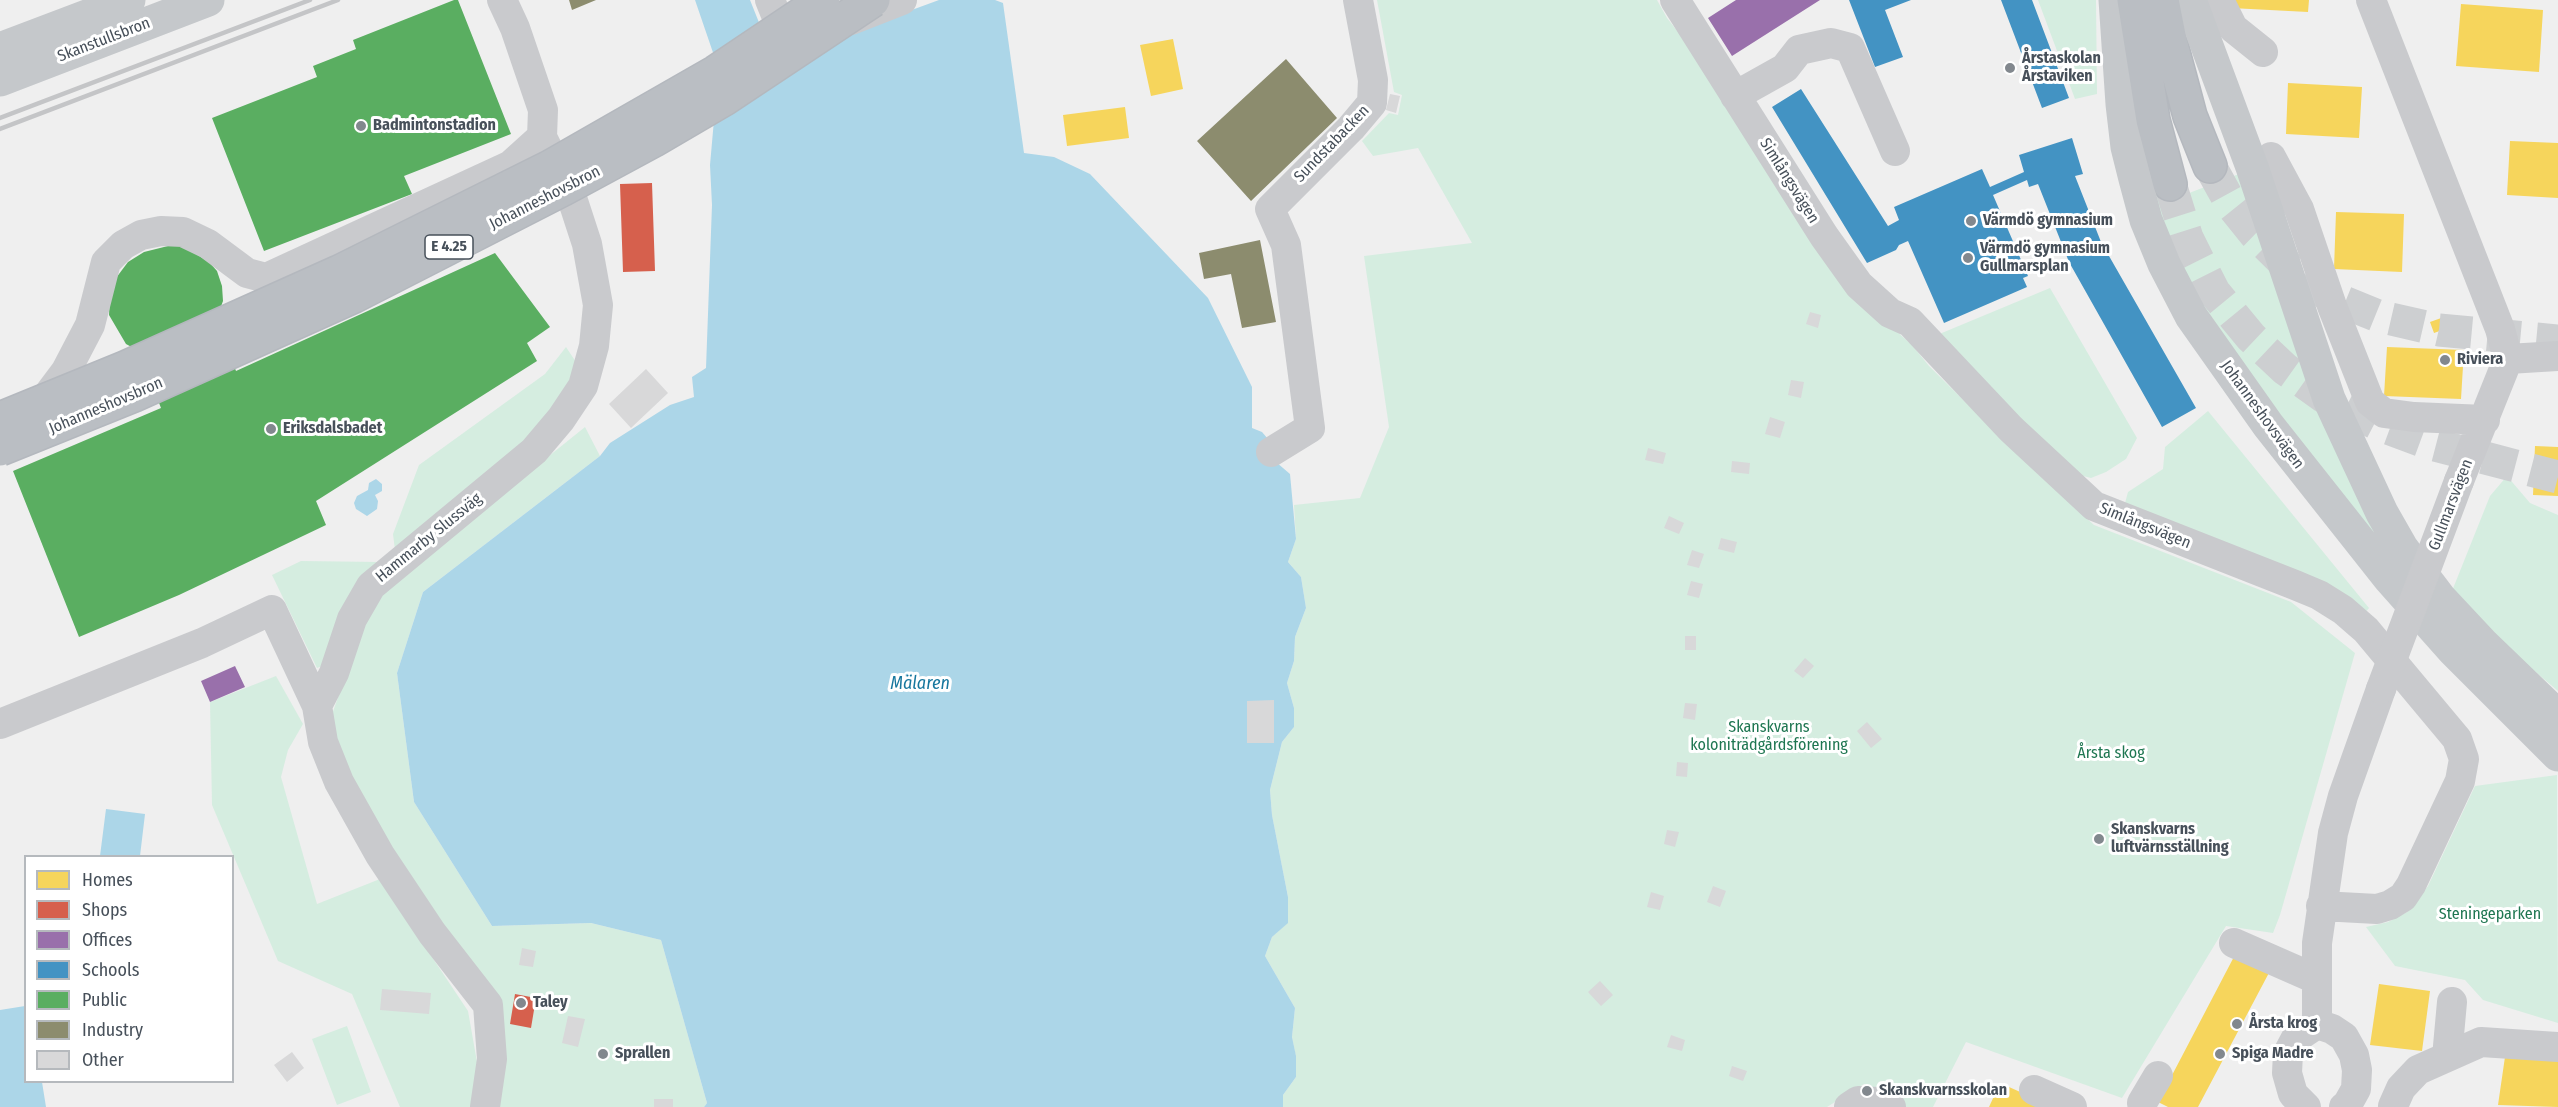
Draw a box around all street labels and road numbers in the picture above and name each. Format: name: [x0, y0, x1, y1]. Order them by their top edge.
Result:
street label: Skanstullsbron: [55, 14, 153, 66]
street label: Sundstabacken: [1290, 101, 1374, 187]
street label: Simlångsvägen: [1755, 135, 1823, 227]
street label: Johanneshovsbron: [486, 162, 604, 234]
road number: E 4.25: [425, 235, 473, 259]
street label: Johanneshovsvägen: [2216, 357, 2308, 473]
street label: Johanneshovsbron: [46, 373, 166, 439]
street label: Gullmarsvägen: [2425, 457, 2477, 553]
street label: Hammarby Slussväg: [372, 489, 486, 587]
street label: Simlångsvägen: [2096, 499, 2194, 553]

